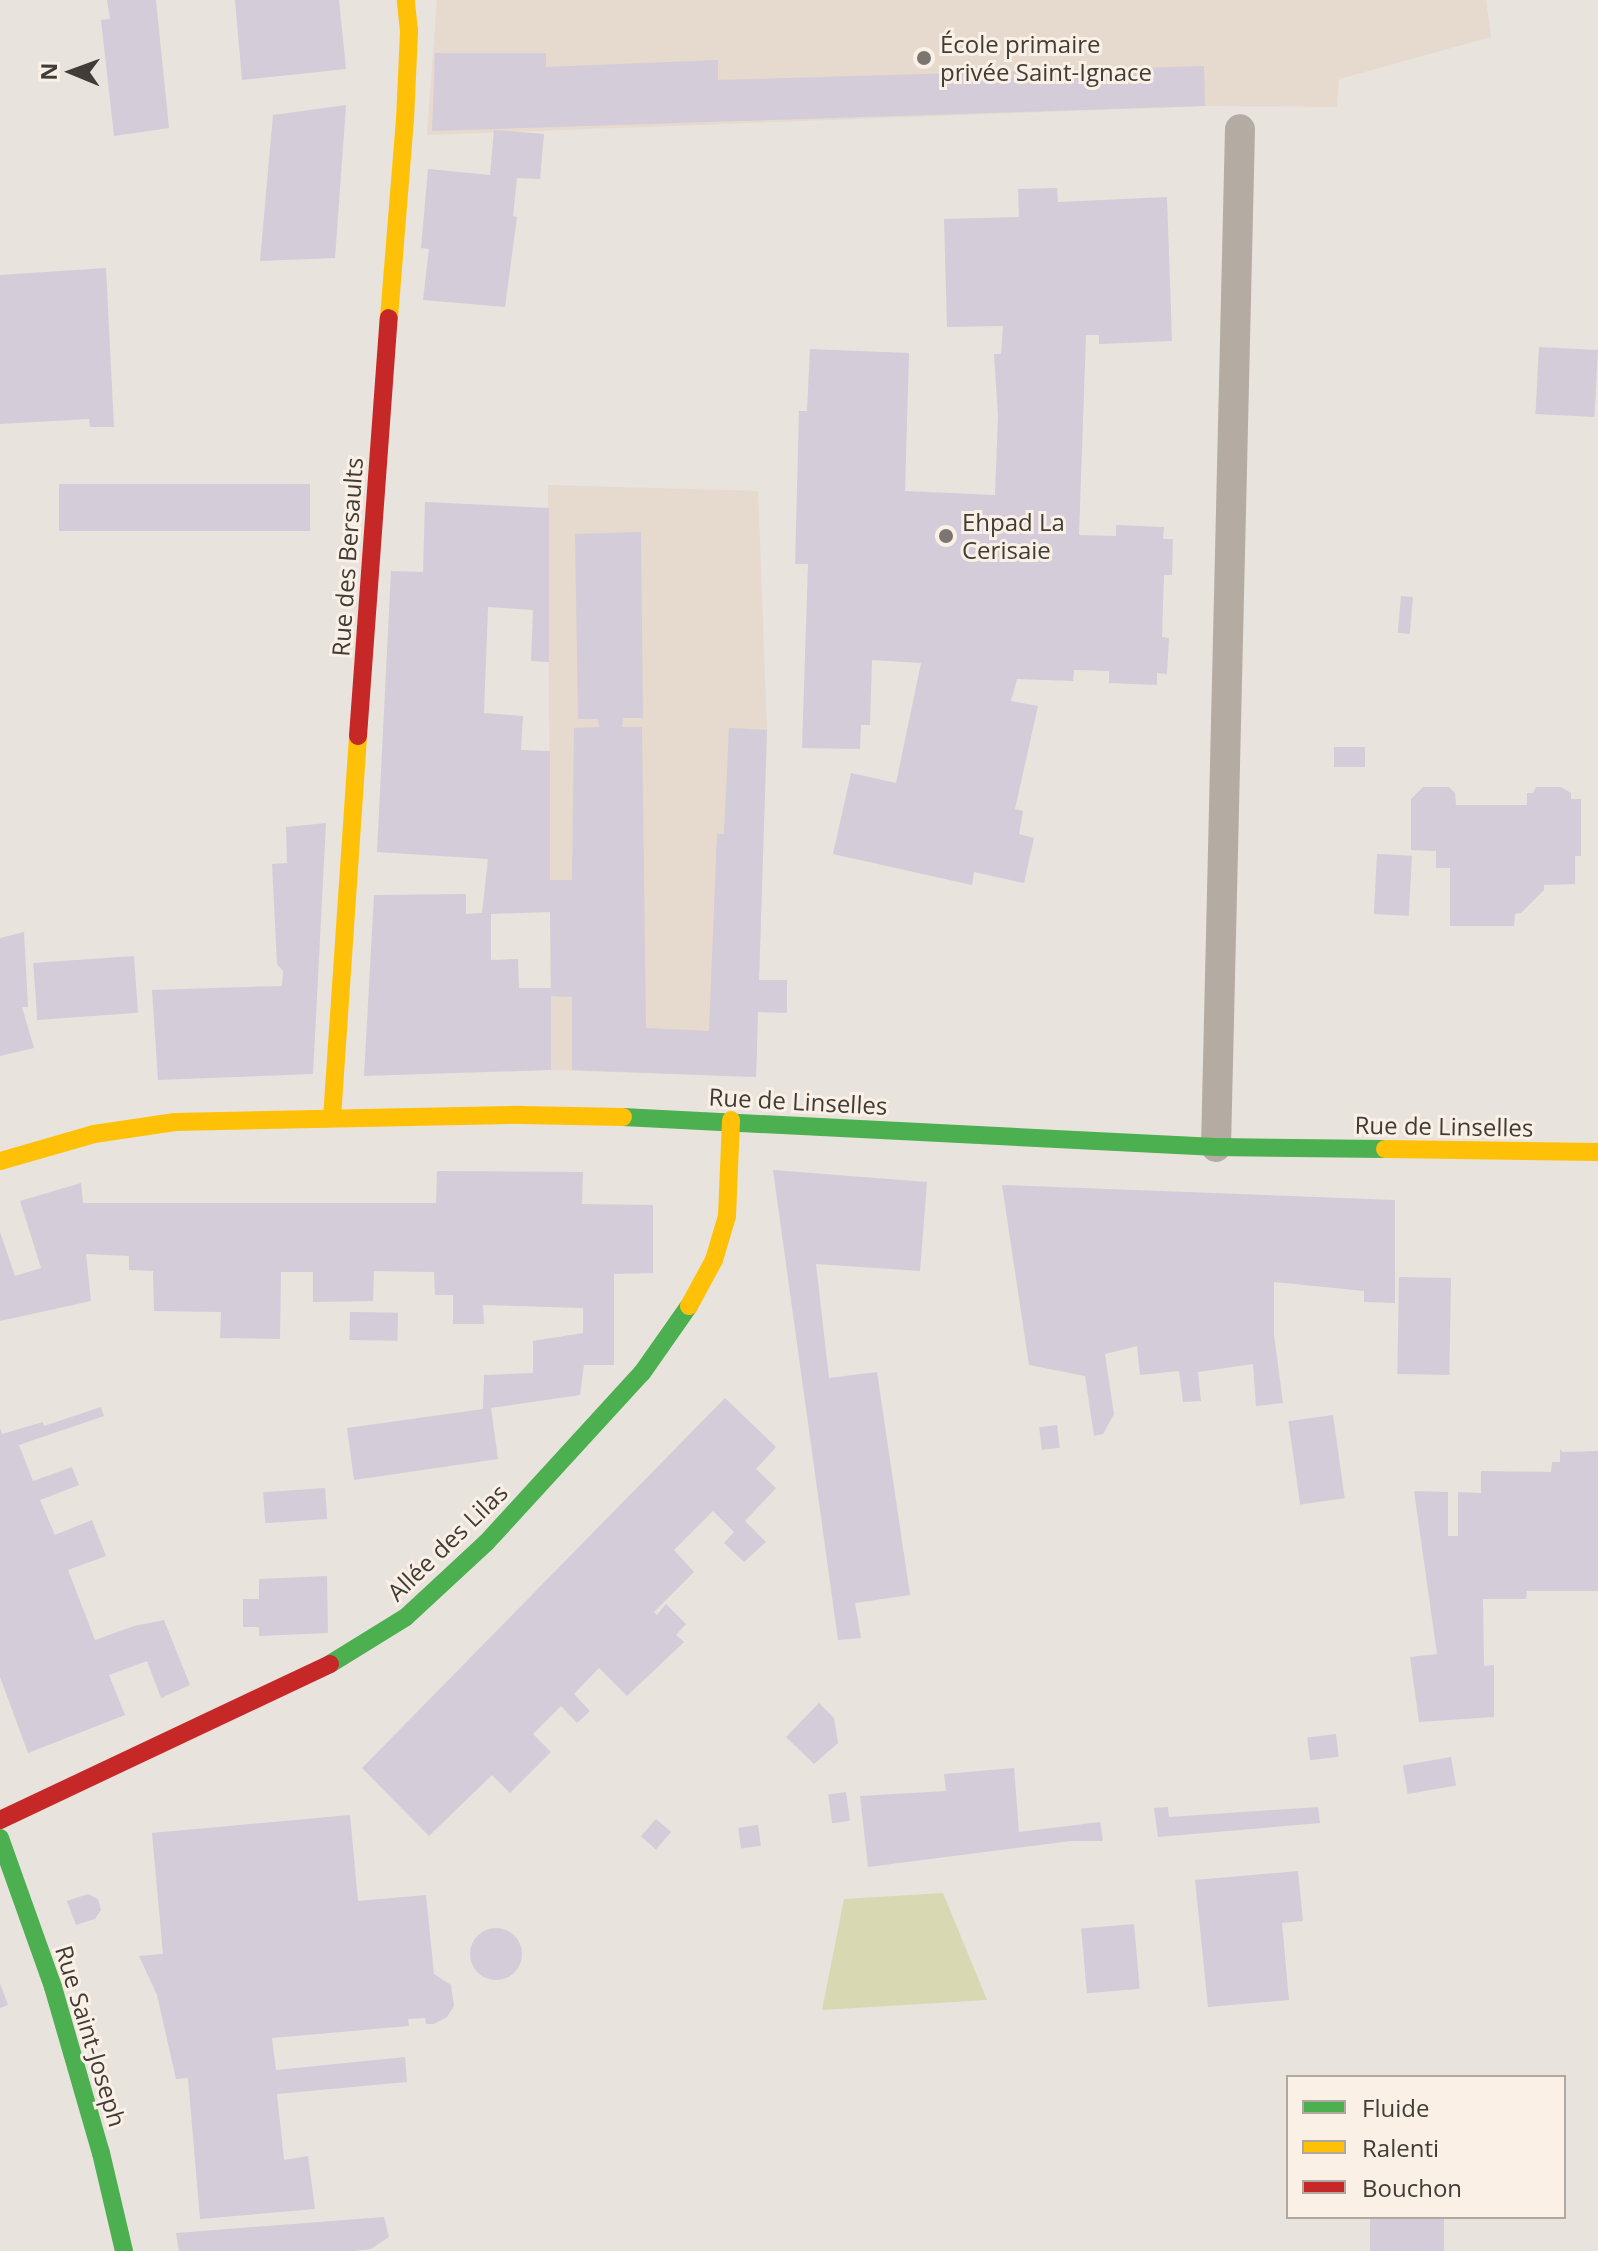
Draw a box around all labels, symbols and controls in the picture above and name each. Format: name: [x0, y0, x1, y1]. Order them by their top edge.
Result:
place label: École primaire privée Saint-Ignace: [940, 30, 1152, 86]
north arrow: [32, 32, 112, 112]
marker: École primaire privée Saint-Ignace: [915, 49, 933, 67]
text: N: [33, 62, 63, 81]
street label: Rue des Bersaults: [326, 457, 368, 657]
place label: Ehpad La Cerisaie: [962, 508, 1065, 564]
marker: Ehpad La Cerisaie: [937, 527, 955, 545]
street label: Rue de Linselles: [708, 1082, 888, 1120]
street label: Rue de Linselles: [1354, 1110, 1534, 1142]
street label: Allée des Lilas: [381, 1478, 513, 1606]
street label: Rue Saint-Joseph: [50, 1942, 132, 2130]
legend: [1286, 2075, 1566, 2219]
text: Fluide: [1362, 2091, 1429, 2124]
text: Ralenti: [1362, 2131, 1439, 2164]
text: Bouchon: [1362, 2171, 1462, 2204]

